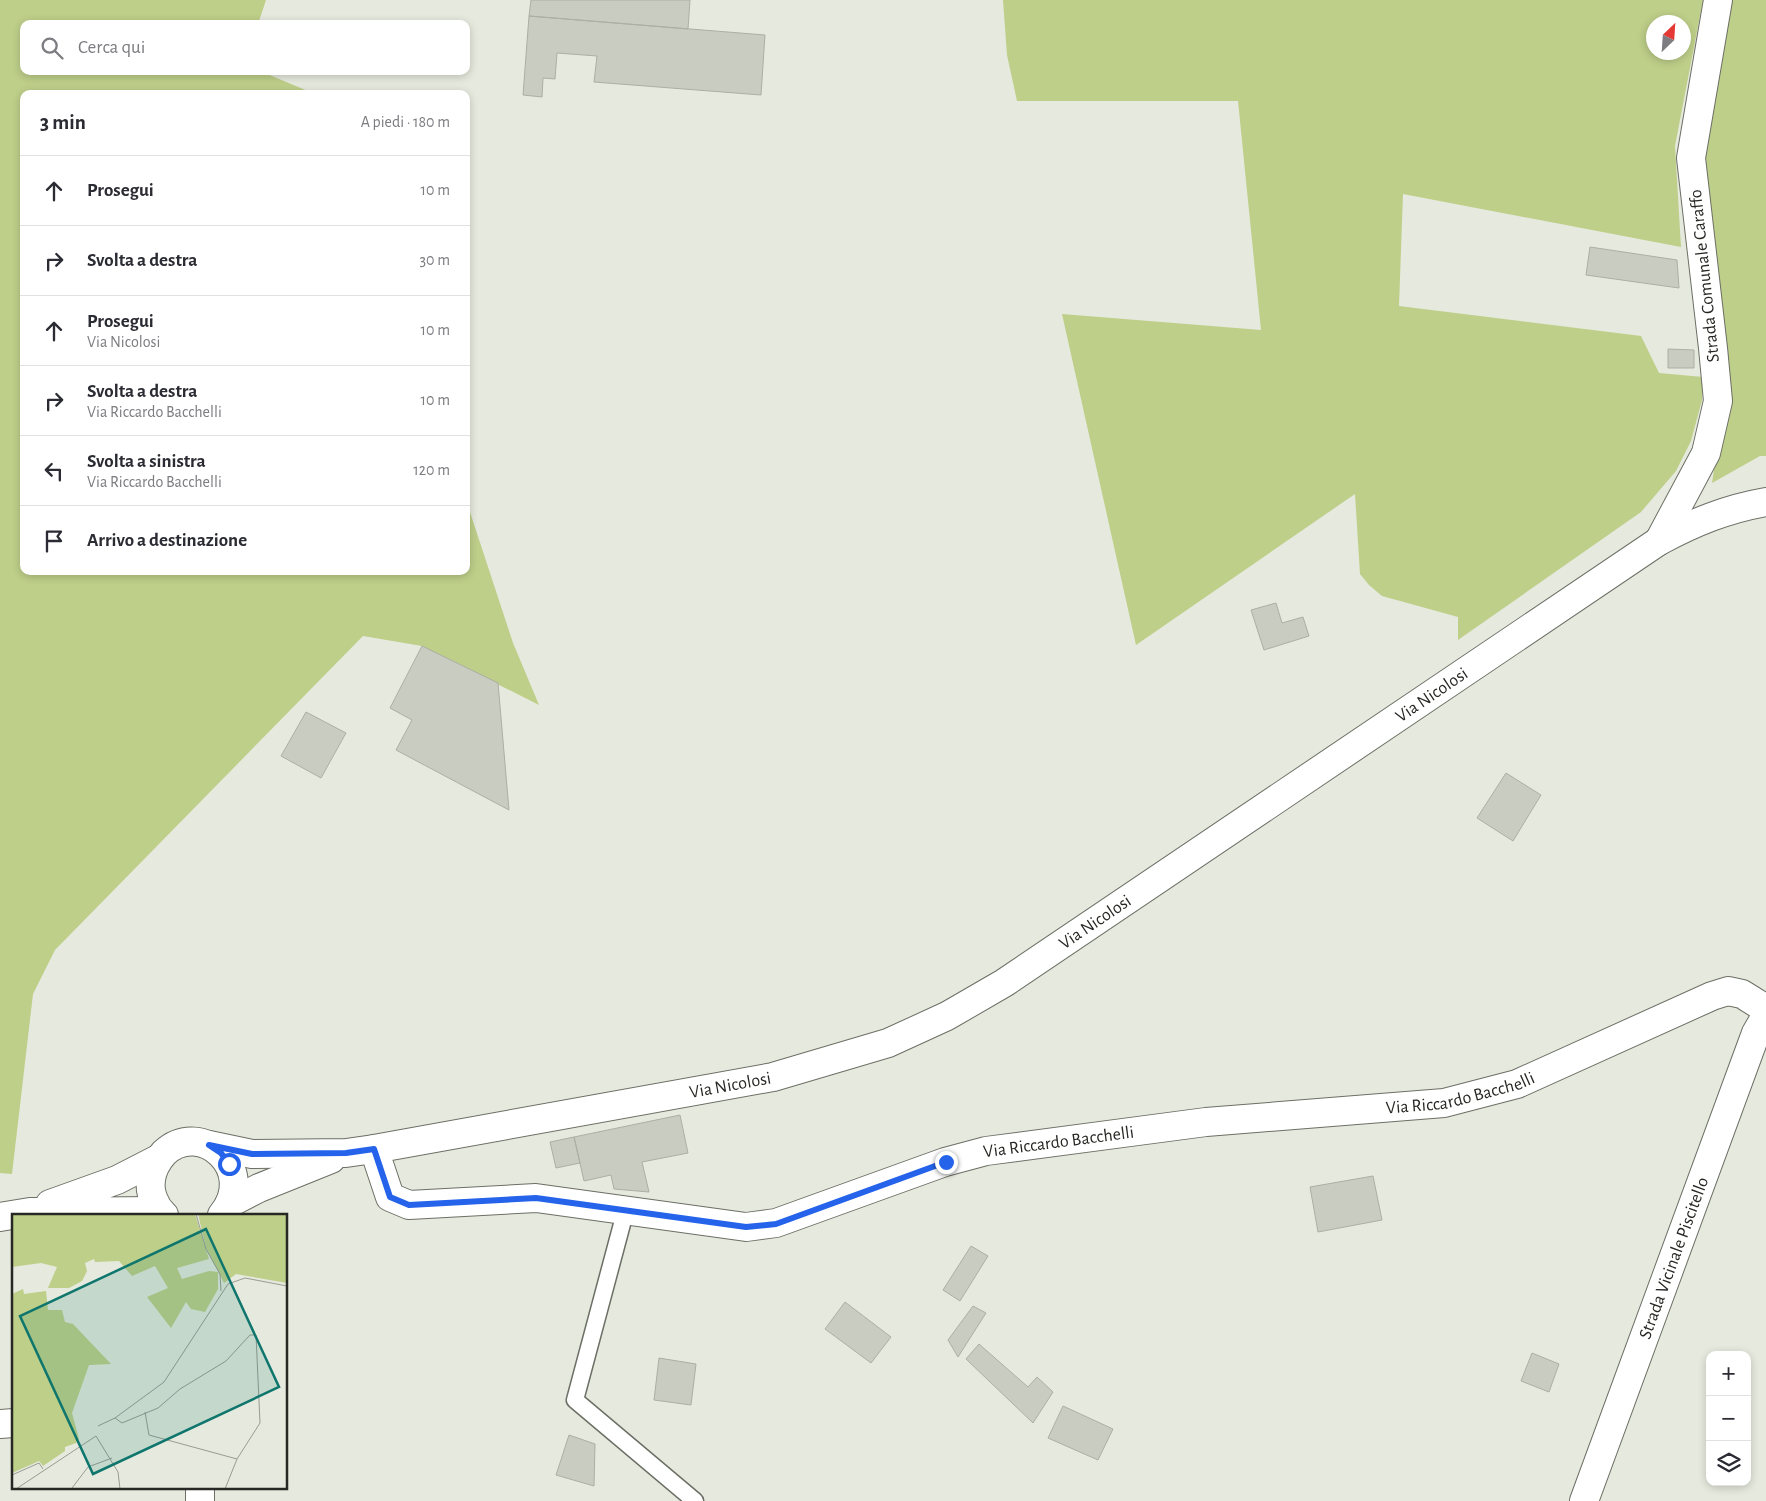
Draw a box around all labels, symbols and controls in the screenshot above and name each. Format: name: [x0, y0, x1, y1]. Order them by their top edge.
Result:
north arrow: [1646, 15, 1691, 60]
search box: [20, 20, 470, 75]
icon: search: [38, 34, 66, 62]
text: Cerca qui: [78, 38, 145, 57]
text: 3 min: [40, 112, 86, 133]
text: A piedi · 180 m: [361, 114, 450, 130]
icon: ahead: [40, 177, 68, 205]
text: Prosegui: [87, 181, 154, 200]
text: 10 m: [421, 182, 450, 198]
street label: Strada Comunale Caraffo: [1687, 188, 1723, 363]
icon: right: [40, 247, 68, 275]
text: Svolta a destra: [87, 251, 197, 270]
text: 30 m: [420, 252, 450, 268]
text: Prosegui: [87, 312, 154, 331]
icon: ahead: [40, 317, 68, 345]
text: 10 m: [421, 322, 450, 338]
text: Via Nicolosi: [87, 334, 160, 350]
text: Svolta a destra: [87, 382, 197, 401]
icon: right: [40, 387, 68, 415]
text: 10 m: [421, 392, 450, 408]
text: Via Riccardo Bacchelli: [87, 404, 222, 420]
text: Svolta a sinistra: [87, 452, 206, 471]
icon: left: [40, 457, 68, 485]
text: 120 m: [413, 462, 450, 478]
text: Via Riccardo Bacchelli: [87, 474, 222, 490]
icon: arrive: [40, 527, 68, 555]
text: Arrivo a destinazione: [87, 531, 247, 550]
street label: Via Nicolosi: [1393, 665, 1471, 726]
street label: Via Nicolosi: [1056, 892, 1135, 953]
street label: Via Riccardo Bacchelli: [1385, 1069, 1538, 1118]
street label: Via Nicolosi: [688, 1070, 772, 1102]
street label: Via Riccardo Bacchelli: [982, 1124, 1135, 1161]
route end: [935, 1151, 958, 1174]
route start: [218, 1153, 241, 1176]
street label: Strada Vicinale Piscitello: [1636, 1175, 1712, 1342]
inset map: [12, 1214, 288, 1488]
map controls: [1706, 1351, 1751, 1486]
button: +: [1706, 1351, 1751, 1396]
button: −: [1706, 1396, 1751, 1441]
button: layers: [1706, 1441, 1751, 1486]

